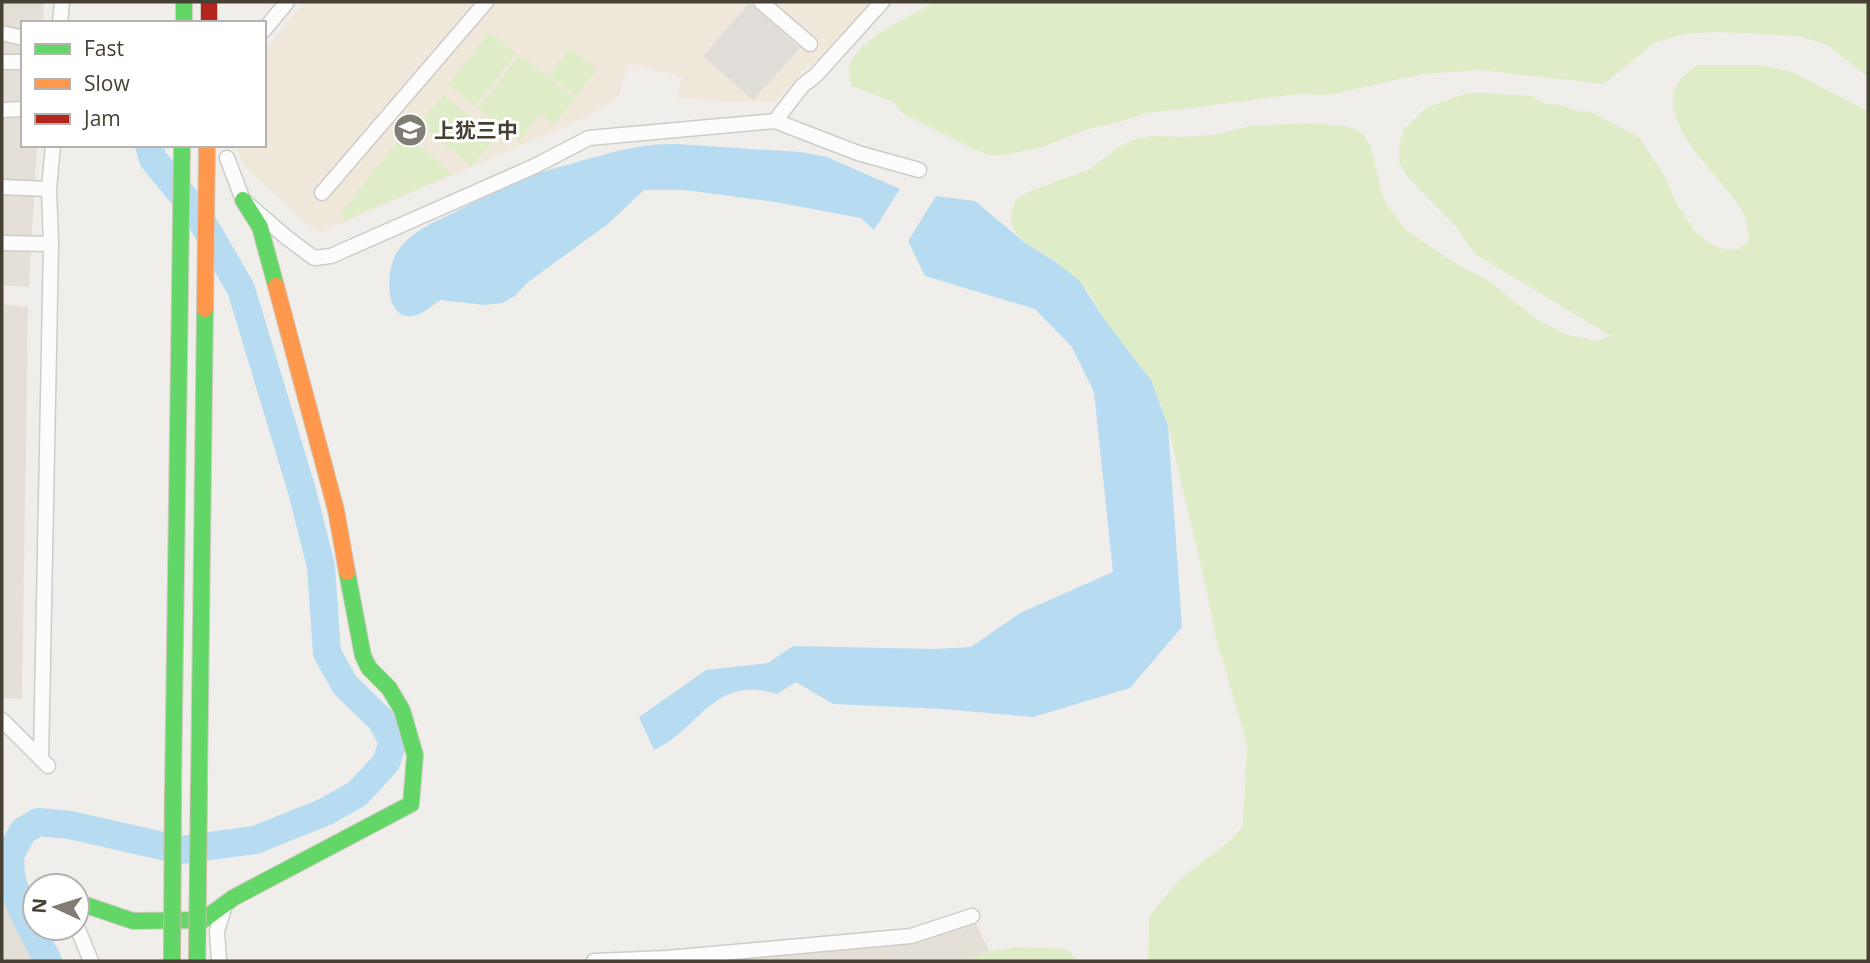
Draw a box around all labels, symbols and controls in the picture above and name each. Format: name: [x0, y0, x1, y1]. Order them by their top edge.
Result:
legend: [21, 21, 266, 147]
text: Fast: [84, 34, 124, 62]
text: Slow: [84, 69, 130, 97]
text: Jam: [82, 104, 121, 132]
school or university icon: 上犹三中: [391, 111, 429, 149]
place label: 上犹三中: [434, 116, 518, 144]
north arrow: [21, 872, 91, 942]
text: N: [26, 897, 53, 914]

